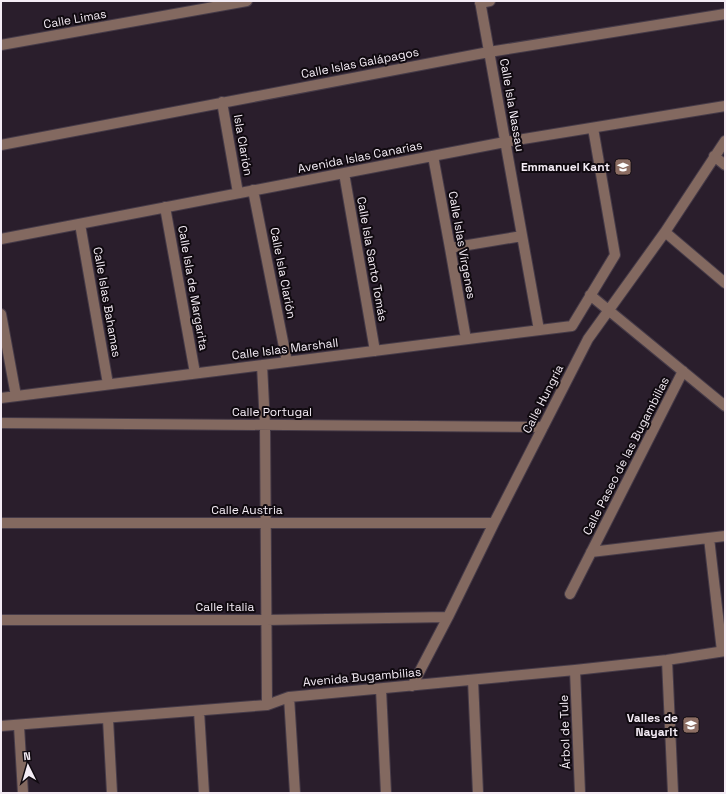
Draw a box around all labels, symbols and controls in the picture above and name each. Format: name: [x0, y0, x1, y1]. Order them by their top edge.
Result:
street label: Calle Limas: [42, 6, 108, 32]
street label: Calle Islas Galápagos: [300, 44, 420, 82]
street label: Calle Isla Nassau: [496, 57, 528, 153]
street label: Isla Clarión: [230, 113, 256, 177]
street label: Avenida Islas Canarias: [296, 137, 424, 177]
school or university icon: Emmanuel Kant: [613, 157, 633, 177]
place label: Emmanuel Kant: [521, 159, 610, 175]
street label: Calle Islas Vírgenes: [445, 190, 479, 300]
street label: Calle Isla Santo Tomás: [353, 195, 391, 323]
street label: Calle Isla de Margarita: [174, 224, 212, 352]
street label: Calle Isla Clarión: [266, 226, 300, 320]
street label: Calle Islas Bahamas: [89, 246, 125, 358]
street label: Calle Islas Marshall: [231, 335, 339, 363]
street label: Calle Hungría: [519, 362, 567, 436]
street label: Calle Paseo de las Bugambilias: [579, 374, 673, 538]
street label: Calle Portugal: [232, 404, 312, 420]
street label: Calle Austria: [211, 502, 283, 518]
street label: Calle Italia: [196, 599, 254, 615]
street label: Avenida Bugambilias: [302, 664, 422, 690]
street label: Árbol de Tule: [556, 695, 574, 769]
place label: Valles de Nayarit: [627, 710, 678, 740]
school or university icon: Valles de Nayarit: [681, 715, 701, 735]
north arrow: [8, 746, 48, 786]
text: N: [23, 749, 31, 763]

